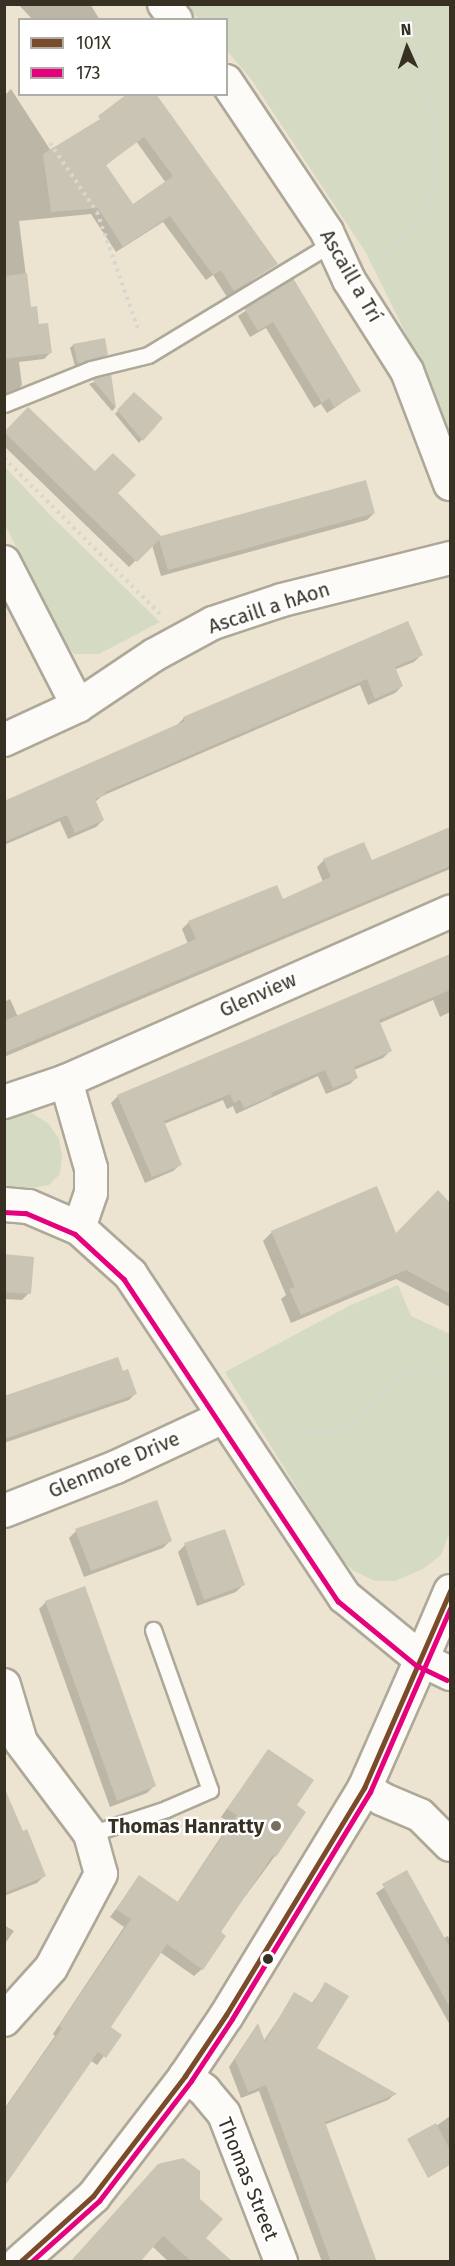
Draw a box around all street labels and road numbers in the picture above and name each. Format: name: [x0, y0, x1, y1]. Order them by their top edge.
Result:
street label: Ascaill a Trí: [315, 225, 387, 327]
street label: Ascaill a hAon: [205, 577, 333, 639]
street label: Glenview: [216, 967, 300, 1023]
street label: Glenmore Drive: [45, 1427, 183, 1503]
street label: Thomas Street: [212, 2114, 284, 2244]

